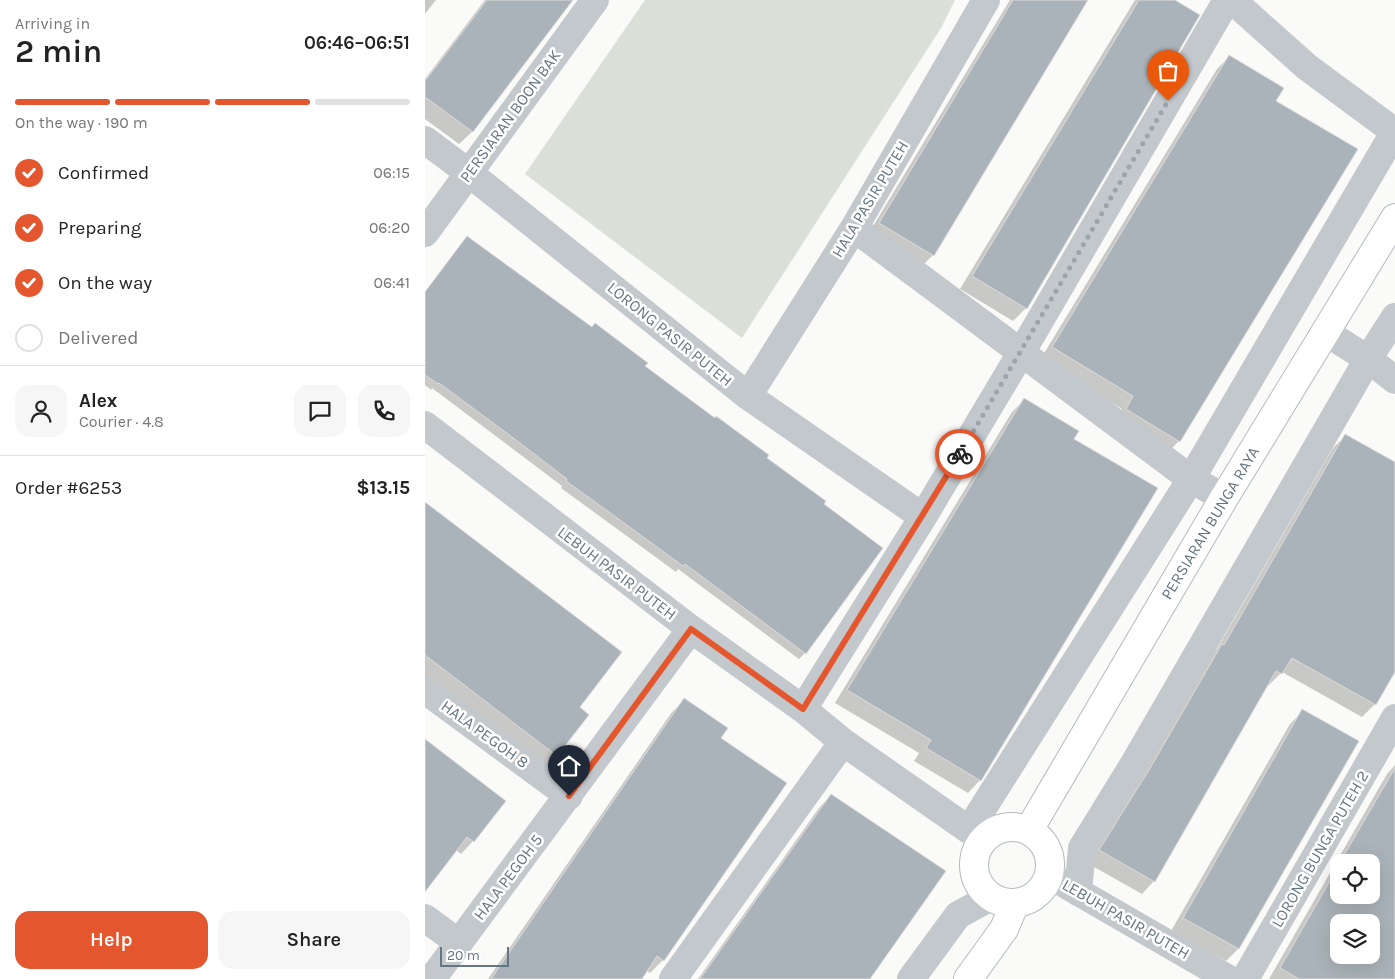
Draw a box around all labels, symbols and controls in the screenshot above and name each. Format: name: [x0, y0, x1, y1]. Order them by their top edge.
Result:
text: Arriving in: [15, 14, 90, 33]
text: 06:46–06:51: [304, 32, 410, 54]
text: 2 min: [15, 33, 102, 70]
street label: PERSIARAN BOON BAK: [456, 46, 565, 186]
pin: [1147, 50, 1189, 101]
icon: bag: [1154, 57, 1182, 85]
text: On the way · 190 m: [15, 113, 148, 132]
street label: HALA PASIR PUTEH: [828, 137, 912, 261]
icon: check: [15, 159, 43, 187]
text: Confirmed: [58, 162, 149, 184]
text: 06:15: [373, 163, 410, 182]
icon: check: [15, 214, 43, 242]
text: Preparing: [58, 217, 141, 239]
text: 06:20: [369, 218, 410, 237]
icon: check: [15, 269, 43, 297]
text: On the way: [58, 272, 152, 294]
text: 06:41: [373, 273, 410, 292]
street label: LORONG PASIR PUTEH: [604, 278, 736, 390]
text: Delivered: [58, 327, 138, 349]
button: person: [15, 385, 67, 437]
button: chat: [294, 385, 346, 437]
button: phone: [358, 385, 410, 437]
text: Alex: [79, 390, 117, 412]
text: Courier · 4.8: [79, 412, 164, 431]
courier: [935, 429, 985, 479]
icon: bike: [946, 440, 974, 468]
street label: PERSIARAN BUNGA RAYA: [1157, 443, 1263, 603]
text: Order #6253: [15, 477, 122, 499]
text: $13.15: [356, 477, 410, 499]
street label: LEBUH PASIR PUTEH: [554, 522, 680, 624]
street label: HALA PEGOH 8: [438, 696, 532, 772]
pin: [548, 745, 590, 796]
icon: home: [555, 752, 583, 780]
street label: LORONG BUNGA PUTEH 2: [1267, 767, 1373, 931]
street label: HALA PEGOH 5: [470, 830, 546, 924]
map controls: [1330, 854, 1380, 964]
button: locate: [1330, 854, 1380, 904]
street label: LEBUH PASIR PUTEH: [1059, 875, 1193, 963]
button: Help: [15, 911, 208, 969]
button: Share: [218, 911, 410, 969]
button: layers: [1330, 914, 1380, 964]
scale bar: [440, 944, 509, 967]
text: 20 m: [447, 947, 480, 964]

